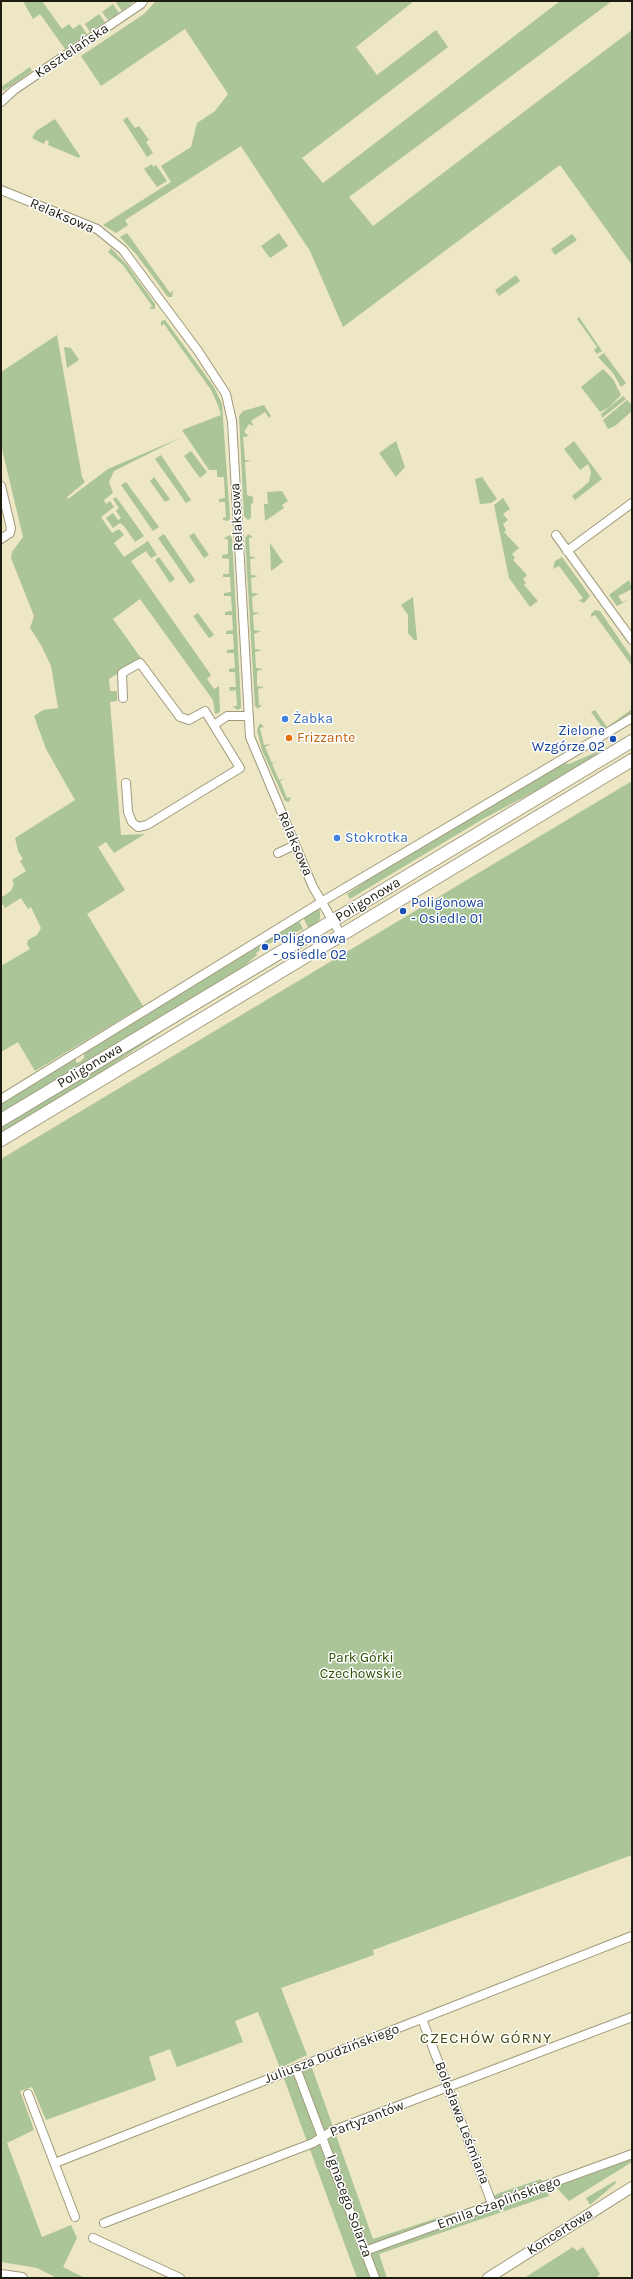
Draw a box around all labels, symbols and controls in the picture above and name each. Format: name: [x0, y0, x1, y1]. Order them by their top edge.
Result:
street label: Kasztelańska: [32, 20, 112, 82]
street label: Relaksowa: [27, 195, 97, 237]
street label: Relaksowa: [227, 483, 247, 551]
place label: Żabka: [293, 711, 333, 727]
marker: Żabka: [280, 714, 290, 724]
place label: Zielone Wzgórze 02: [532, 723, 605, 756]
place label: Frizzante: [297, 730, 355, 746]
marker: Frizzante: [284, 733, 294, 743]
marker: Zielone Wzgórze 02: [608, 734, 618, 744]
street label: Relaksowa: [274, 809, 316, 879]
place label: Stokrotka: [345, 830, 408, 846]
marker: Stokrotka: [332, 833, 342, 843]
street label: Poligonowa: [332, 874, 404, 926]
place label: Poligonowa - Osiedle 01: [411, 895, 484, 928]
marker: Poligonowa - Osiedle 01: [398, 906, 408, 916]
place label: Poligonowa - osiedle 02: [273, 931, 347, 964]
marker: Poligonowa - osiedle 02: [260, 942, 270, 952]
street label: Poligonowa: [54, 1040, 126, 1092]
park label: Park Górki Czechowskie: [320, 1650, 402, 1682]
street label: Juliusza Dudzińskiego: [262, 2021, 402, 2087]
district label: CZECHÓW GÓRNY: [420, 2030, 552, 2048]
street label: Bolesława Leśmiana: [431, 2059, 493, 2187]
street label: Partyzantów: [328, 2097, 406, 2141]
street label: Ignacego Solarza: [323, 2152, 375, 2260]
street label: Emila Czaplińskiego: [435, 2173, 563, 2233]
street label: Koncertowa: [524, 2205, 596, 2259]

